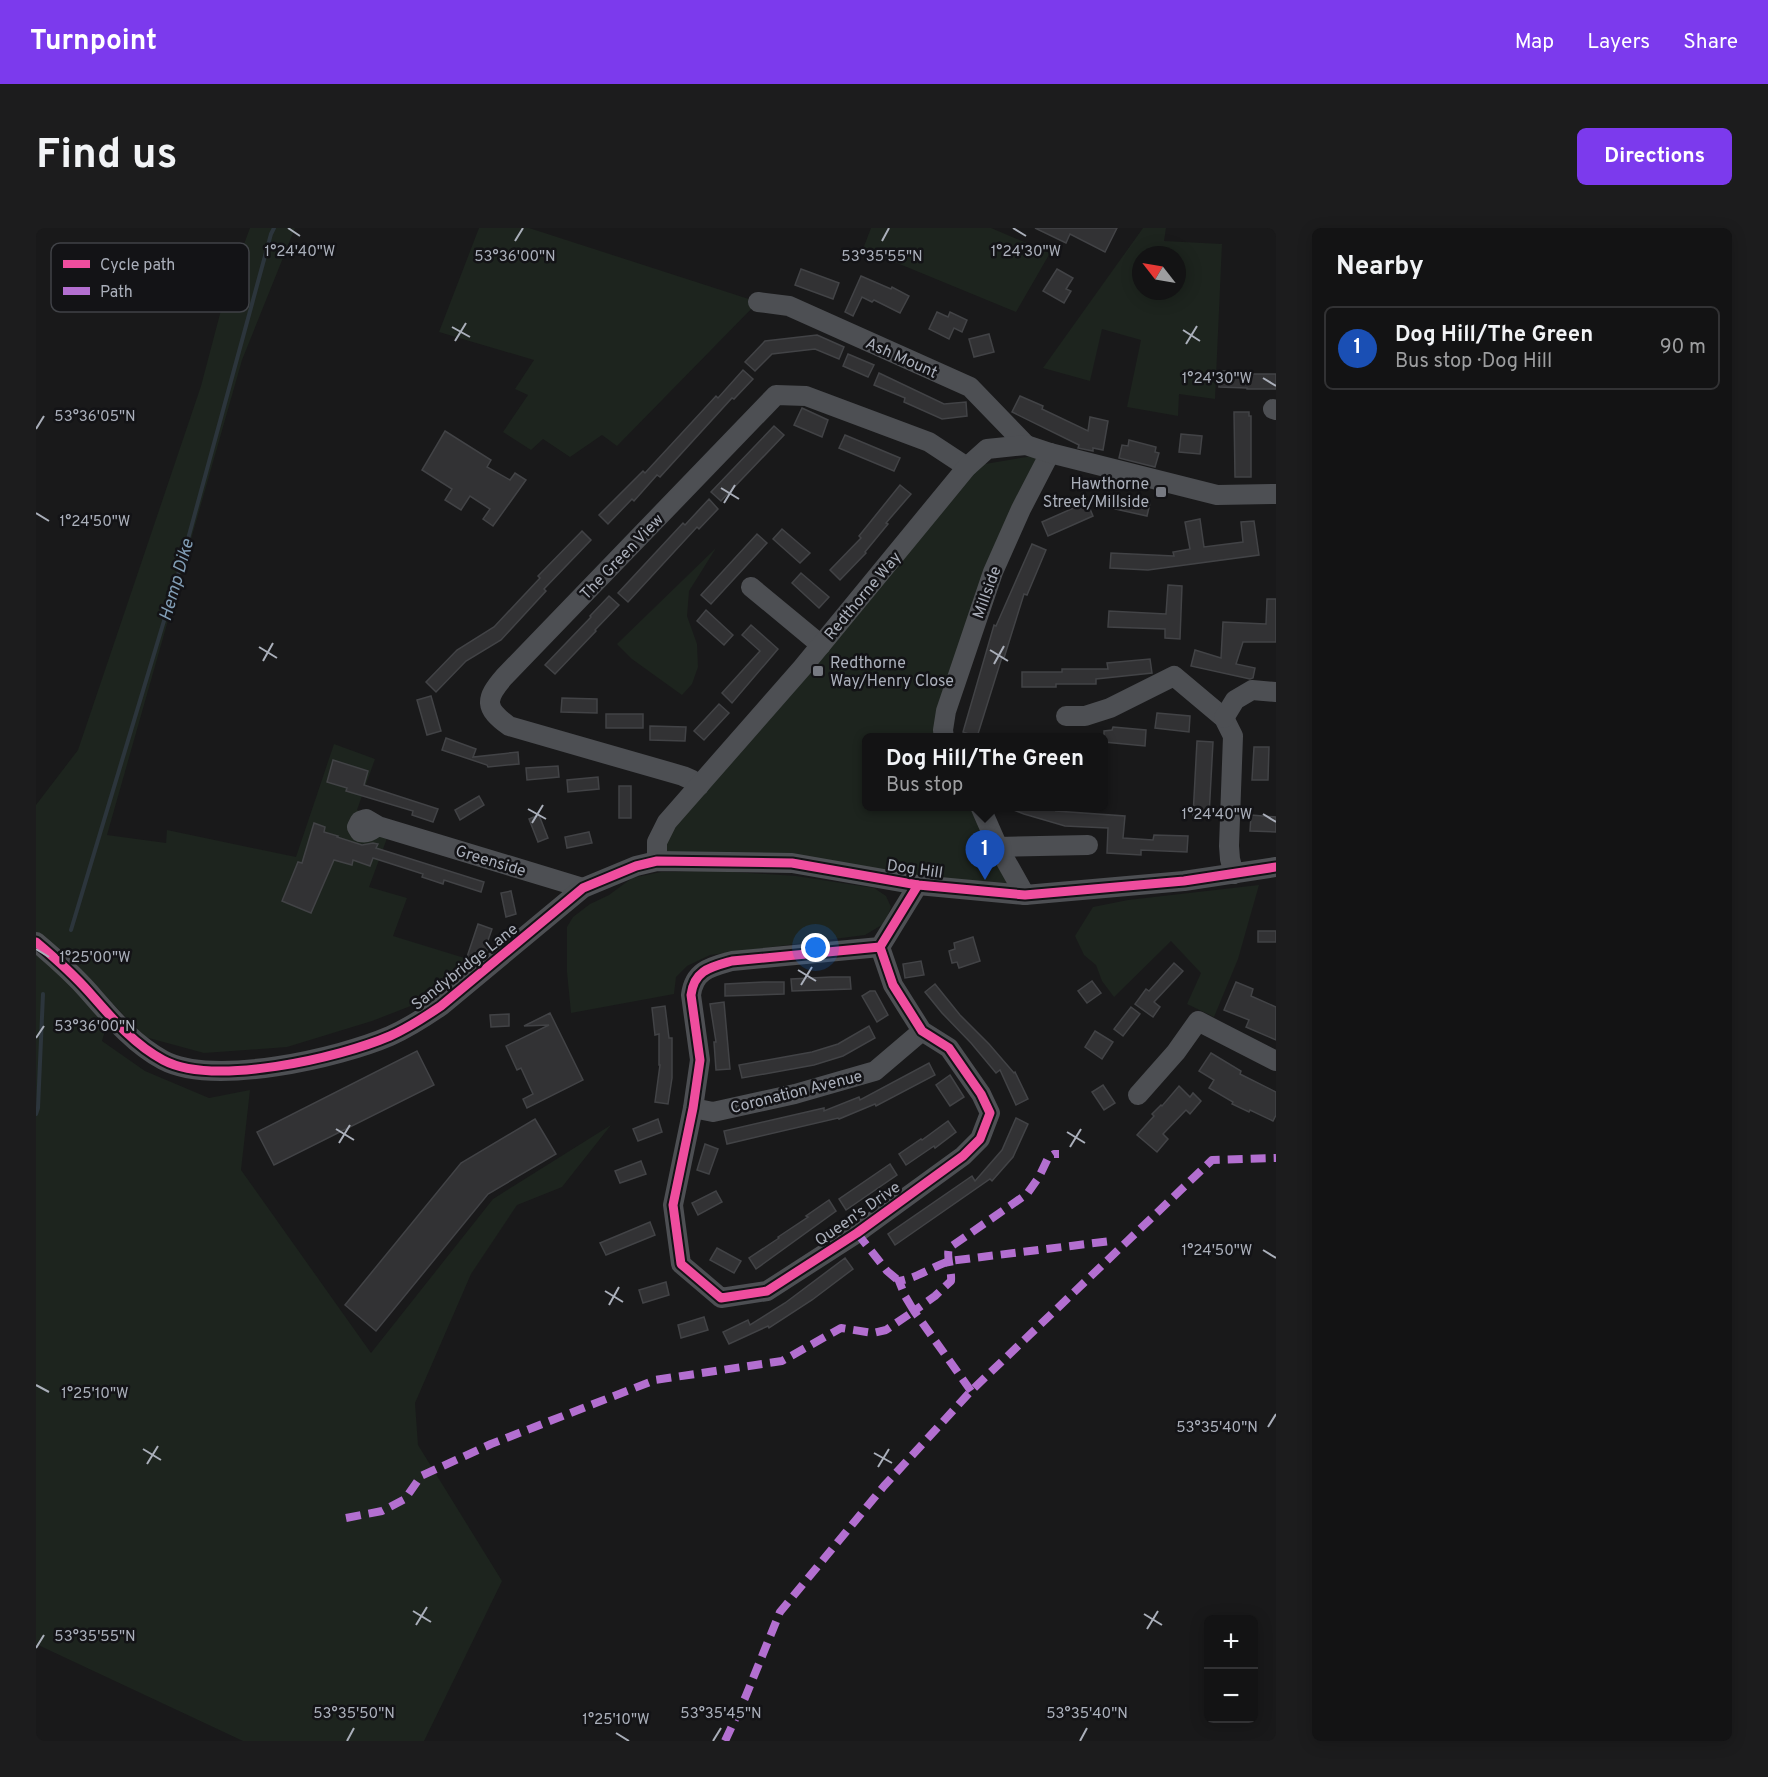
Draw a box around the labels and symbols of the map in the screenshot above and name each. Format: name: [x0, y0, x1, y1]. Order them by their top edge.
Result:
legend: [51, 243, 249, 312]
text: 1°24'40"W: [265, 243, 335, 262]
text: 1°24'30"W: [991, 243, 1061, 262]
north arrow: [1132, 246, 1186, 300]
text: 53°36'00"N: [474, 248, 556, 267]
text: 53°35'55"N: [841, 248, 923, 267]
text: Cycle path: [100, 256, 175, 276]
text: Path: [100, 283, 133, 303]
street label: Ash Mount: [862, 334, 940, 384]
text: 1°24'30"W: [1182, 370, 1252, 389]
text: 53°36'05"N: [54, 408, 136, 427]
place label: Hawthorne Street/Millside: [1043, 475, 1149, 513]
marker: Hawthorne Street/Millside: [1154, 485, 1168, 499]
street label: The Green View: [576, 510, 669, 605]
text: 1°24'50"W: [60, 513, 130, 532]
water label: Hemp Dike: [155, 536, 200, 624]
street label: Redthorne Way: [821, 548, 906, 645]
street label: Millside: [969, 564, 1007, 622]
place label: Redthorne Way/Henry Close: [830, 654, 954, 692]
marker: Redthorne Way/Henry Close: [811, 664, 825, 678]
text: 1°24'40"W: [1182, 806, 1252, 825]
pin: 1: [966, 830, 1004, 880]
street label: Greenside: [453, 842, 528, 882]
street label: Dog Hill: [885, 856, 944, 884]
street label: Sandybridge Lane: [408, 920, 523, 1015]
your location: [801, 933, 830, 962]
text: 1°25'00"W: [59, 949, 131, 968]
text: 53°36'00"N: [54, 1018, 136, 1037]
street label: Coronation Avenue: [728, 1067, 865, 1119]
street label: Queen's Drive: [812, 1178, 905, 1251]
text: 1°24'50"W: [1182, 1242, 1252, 1261]
text: 1°25'10"W: [61, 1385, 129, 1404]
text: 53°35'40"N: [1176, 1419, 1258, 1438]
text: 53°35'55"N: [54, 1628, 136, 1647]
text: 53°35'50"N: [313, 1705, 395, 1724]
text: 53°35'45"N: [680, 1705, 762, 1724]
text: 53°35'40"N: [1046, 1705, 1128, 1724]
text: 1°25'10"W: [582, 1711, 650, 1730]

